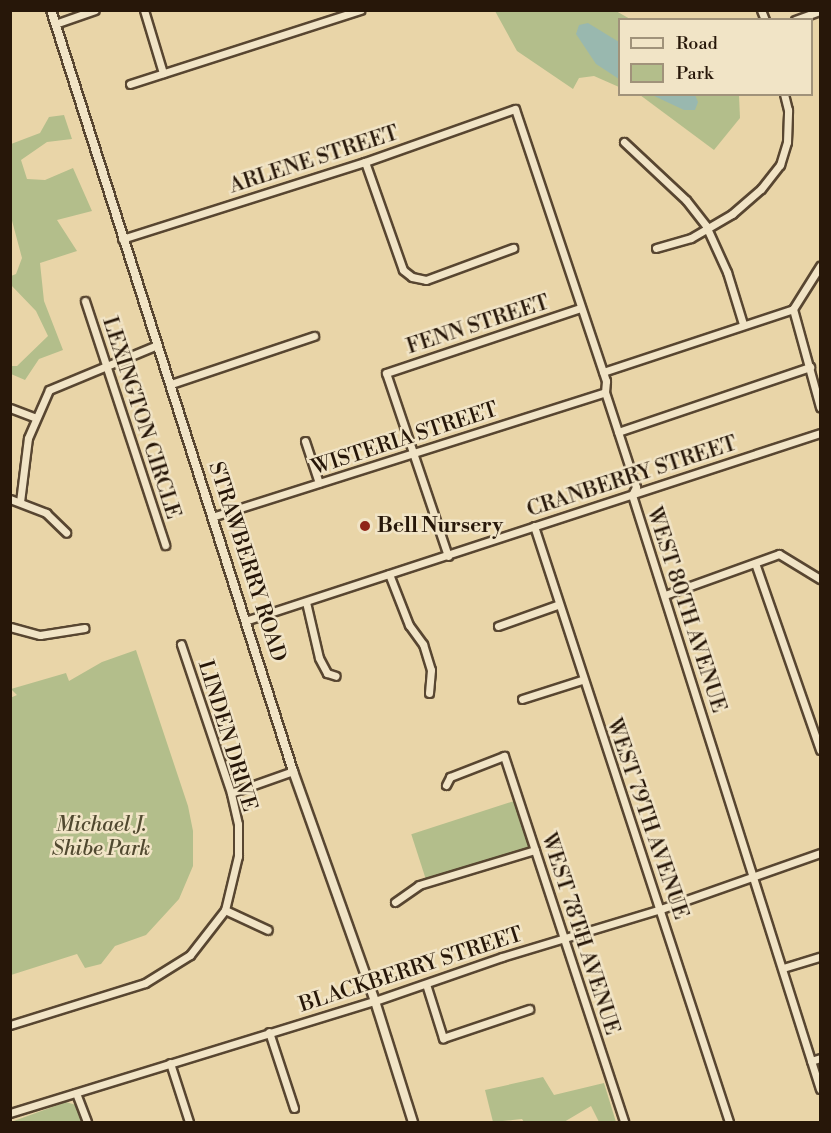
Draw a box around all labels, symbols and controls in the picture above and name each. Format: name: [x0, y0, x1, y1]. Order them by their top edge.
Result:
legend: [618, 18, 813, 96]
text: Road: [676, 32, 718, 55]
text: Park: [676, 62, 713, 85]
street label: ARLENE STREET: [226, 121, 402, 199]
street label: FENN STREET: [403, 290, 553, 360]
street label: LEXINGTON CIRCLE: [96, 314, 186, 522]
street label: WISTERIA STREET: [309, 397, 501, 481]
street label: CRANBERRY STREET: [524, 431, 740, 523]
street label: STRAWBERRY ROAD: [203, 459, 291, 665]
street label: WEST 80TH AVENUE: [641, 504, 731, 716]
place label: Bell Nursery: [377, 513, 503, 539]
marker: Bell Nursery: [358, 519, 372, 533]
street label: LINDEN DRIVE: [192, 657, 262, 815]
street label: WEST 79TH AVENUE: [601, 715, 693, 923]
park label: Michael J. Shibe Park: [52, 812, 150, 862]
street label: WEST 78TH AVENUE: [535, 830, 625, 1038]
street label: BLACKBERRY STREET: [296, 922, 526, 1018]

